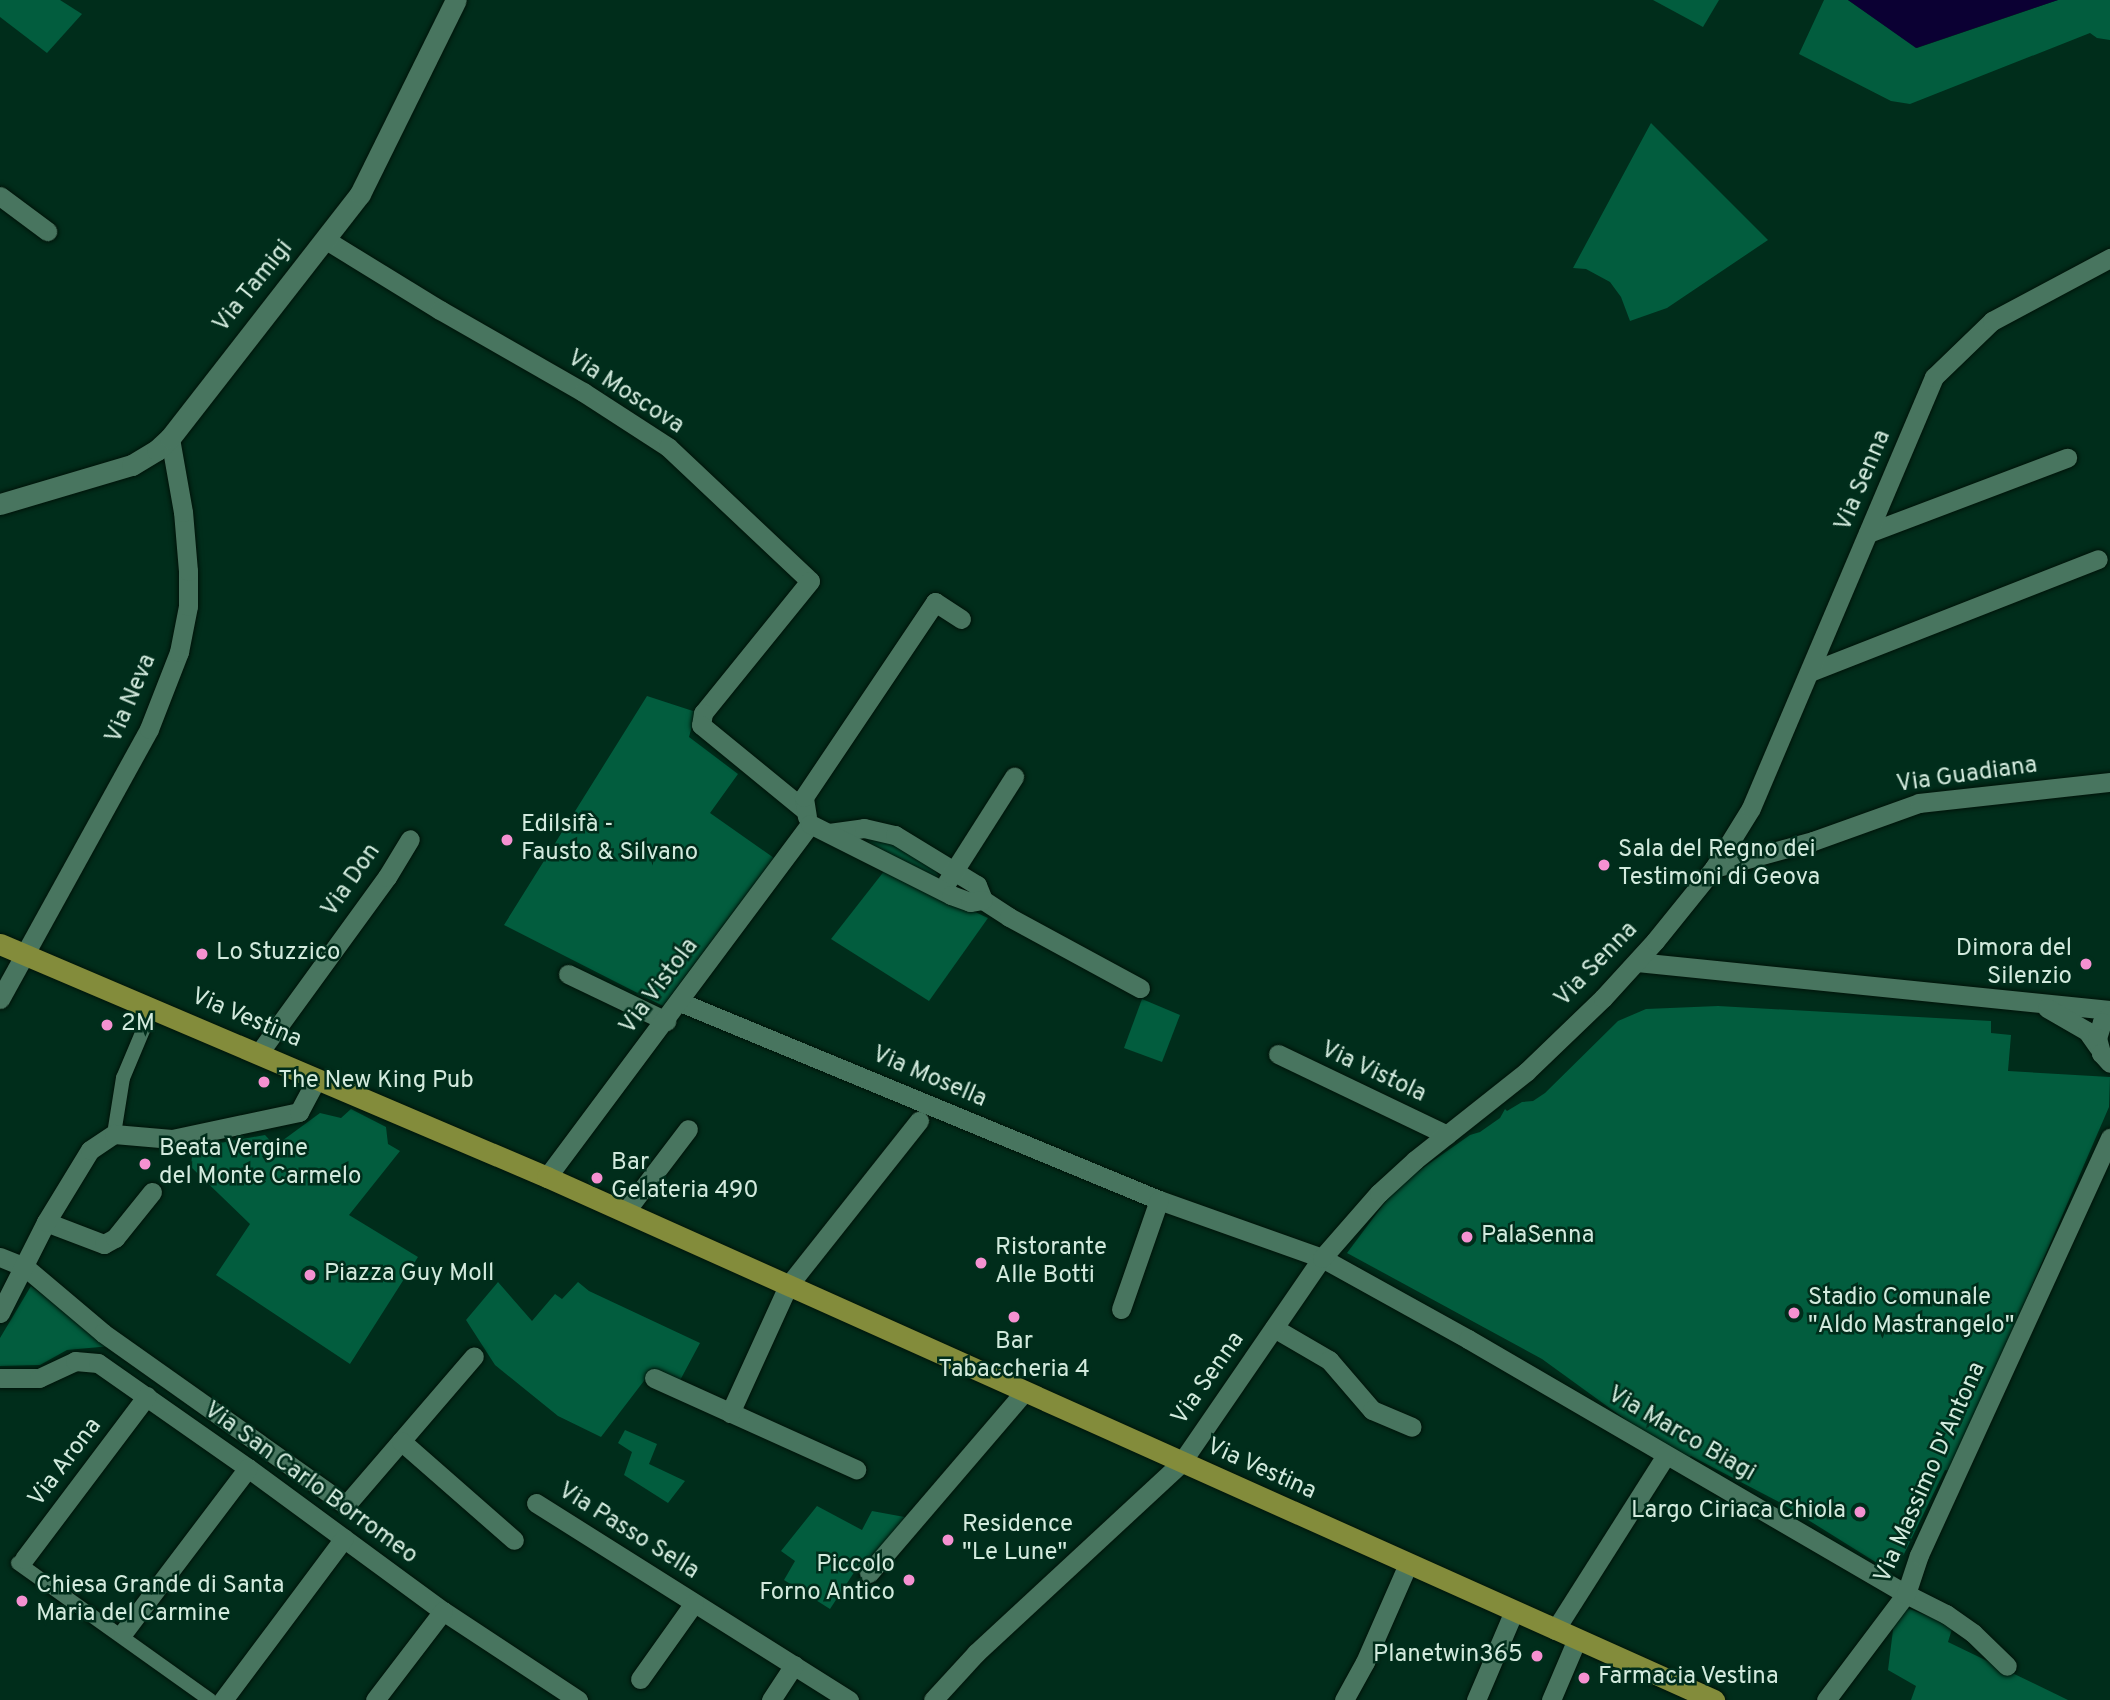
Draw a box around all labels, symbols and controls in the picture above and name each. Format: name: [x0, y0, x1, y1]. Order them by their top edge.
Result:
street label: Via Tamigi: [208, 235, 300, 339]
street label: Via Moscova: [561, 345, 689, 441]
street label: Via Senna: [1830, 426, 1898, 536]
street label: Via Neva: [100, 650, 164, 748]
street label: Via Guadiana: [1895, 752, 2039, 800]
place label: Edilsifà - Fausto & Silvano: [521, 812, 698, 868]
marker: Edilsifà - Fausto & Silvano: [499, 832, 515, 848]
place label: Sala del Regno dei Testimoni di Geova: [1618, 837, 1820, 893]
street label: Via Don: [316, 839, 388, 923]
marker: Sala del Regno dei Testimoni di Geova: [1596, 857, 1612, 873]
street label: Via Senna: [1549, 916, 1645, 1014]
street label: Via Vistola: [614, 933, 706, 1041]
place label: Dimora del Silenzio: [1956, 936, 2072, 992]
place label: Lo Stuzzico: [216, 940, 340, 968]
marker: Lo Stuzzico: [194, 946, 210, 962]
marker: Dimora del Silenzio: [2078, 956, 2094, 972]
street label: Via Vestina: [186, 983, 306, 1055]
place label: 2M: [121, 1011, 155, 1039]
marker: 2M: [99, 1017, 115, 1033]
street label: Via Vistola: [1315, 1036, 1431, 1110]
street label: Via Mosella: [867, 1041, 991, 1115]
place label: The New King Pub: [278, 1068, 474, 1096]
marker: The New King Pub: [256, 1074, 272, 1090]
place label: Beata Vergine del Monte Carmelo: [159, 1136, 361, 1192]
place label: Bar Gelateria 490: [611, 1150, 759, 1206]
marker: Beata Vergine del Monte Carmelo: [137, 1156, 153, 1172]
marker: Bar Gelateria 490: [589, 1170, 605, 1186]
place label: PalaSenna: [1481, 1223, 1594, 1251]
marker: PalaSenna: [1459, 1229, 1475, 1245]
place label: Ristorante Alle Botti: [995, 1235, 1107, 1291]
marker: Ristorante Alle Botti: [973, 1255, 989, 1271]
place label: Piazza Guy Moll: [324, 1261, 494, 1289]
marker: Piazza Guy Moll: [302, 1267, 318, 1283]
place label: Stadio Comunale "Aldo Mastrangelo": [1808, 1285, 2014, 1341]
marker: Stadio Comunale "Aldo Mastrangelo": [1786, 1305, 1802, 1321]
marker: Bar Tabaccheria 4: [1006, 1309, 1022, 1325]
street label: Via Senna: [1166, 1327, 1252, 1431]
place label: Bar Tabaccheria 4: [938, 1329, 1090, 1385]
street label: Via Massimo D'Antona: [1869, 1358, 1993, 1588]
street label: Via Marco Biagi: [1602, 1381, 1760, 1489]
street label: Via San Carlo Borromeo: [197, 1397, 423, 1571]
street label: Via Arona: [23, 1413, 109, 1513]
street label: Via Vestina: [1201, 1433, 1321, 1507]
street label: Via Passo Sella: [552, 1477, 704, 1587]
place label: Largo Ciriaca Chiola: [1631, 1498, 1846, 1526]
marker: Largo Ciriaca Chiola: [1852, 1504, 1868, 1520]
place label: Residence "Le Lune": [962, 1512, 1073, 1568]
marker: Residence "Le Lune": [940, 1532, 956, 1548]
place label: Piccolo Forno Antico: [758, 1552, 895, 1608]
marker: Piccolo Forno Antico: [901, 1572, 917, 1588]
place label: Chiesa Grande di Santa Maria del Carmine: [36, 1573, 284, 1629]
marker: Chiesa Grande di Santa Maria del Carmine: [14, 1593, 30, 1609]
place label: Planetwin365: [1373, 1642, 1523, 1670]
marker: Planetwin365: [1529, 1648, 1545, 1664]
place label: Farmacia Vestina: [1598, 1664, 1780, 1692]
marker: Farmacia Vestina: [1576, 1670, 1592, 1686]

